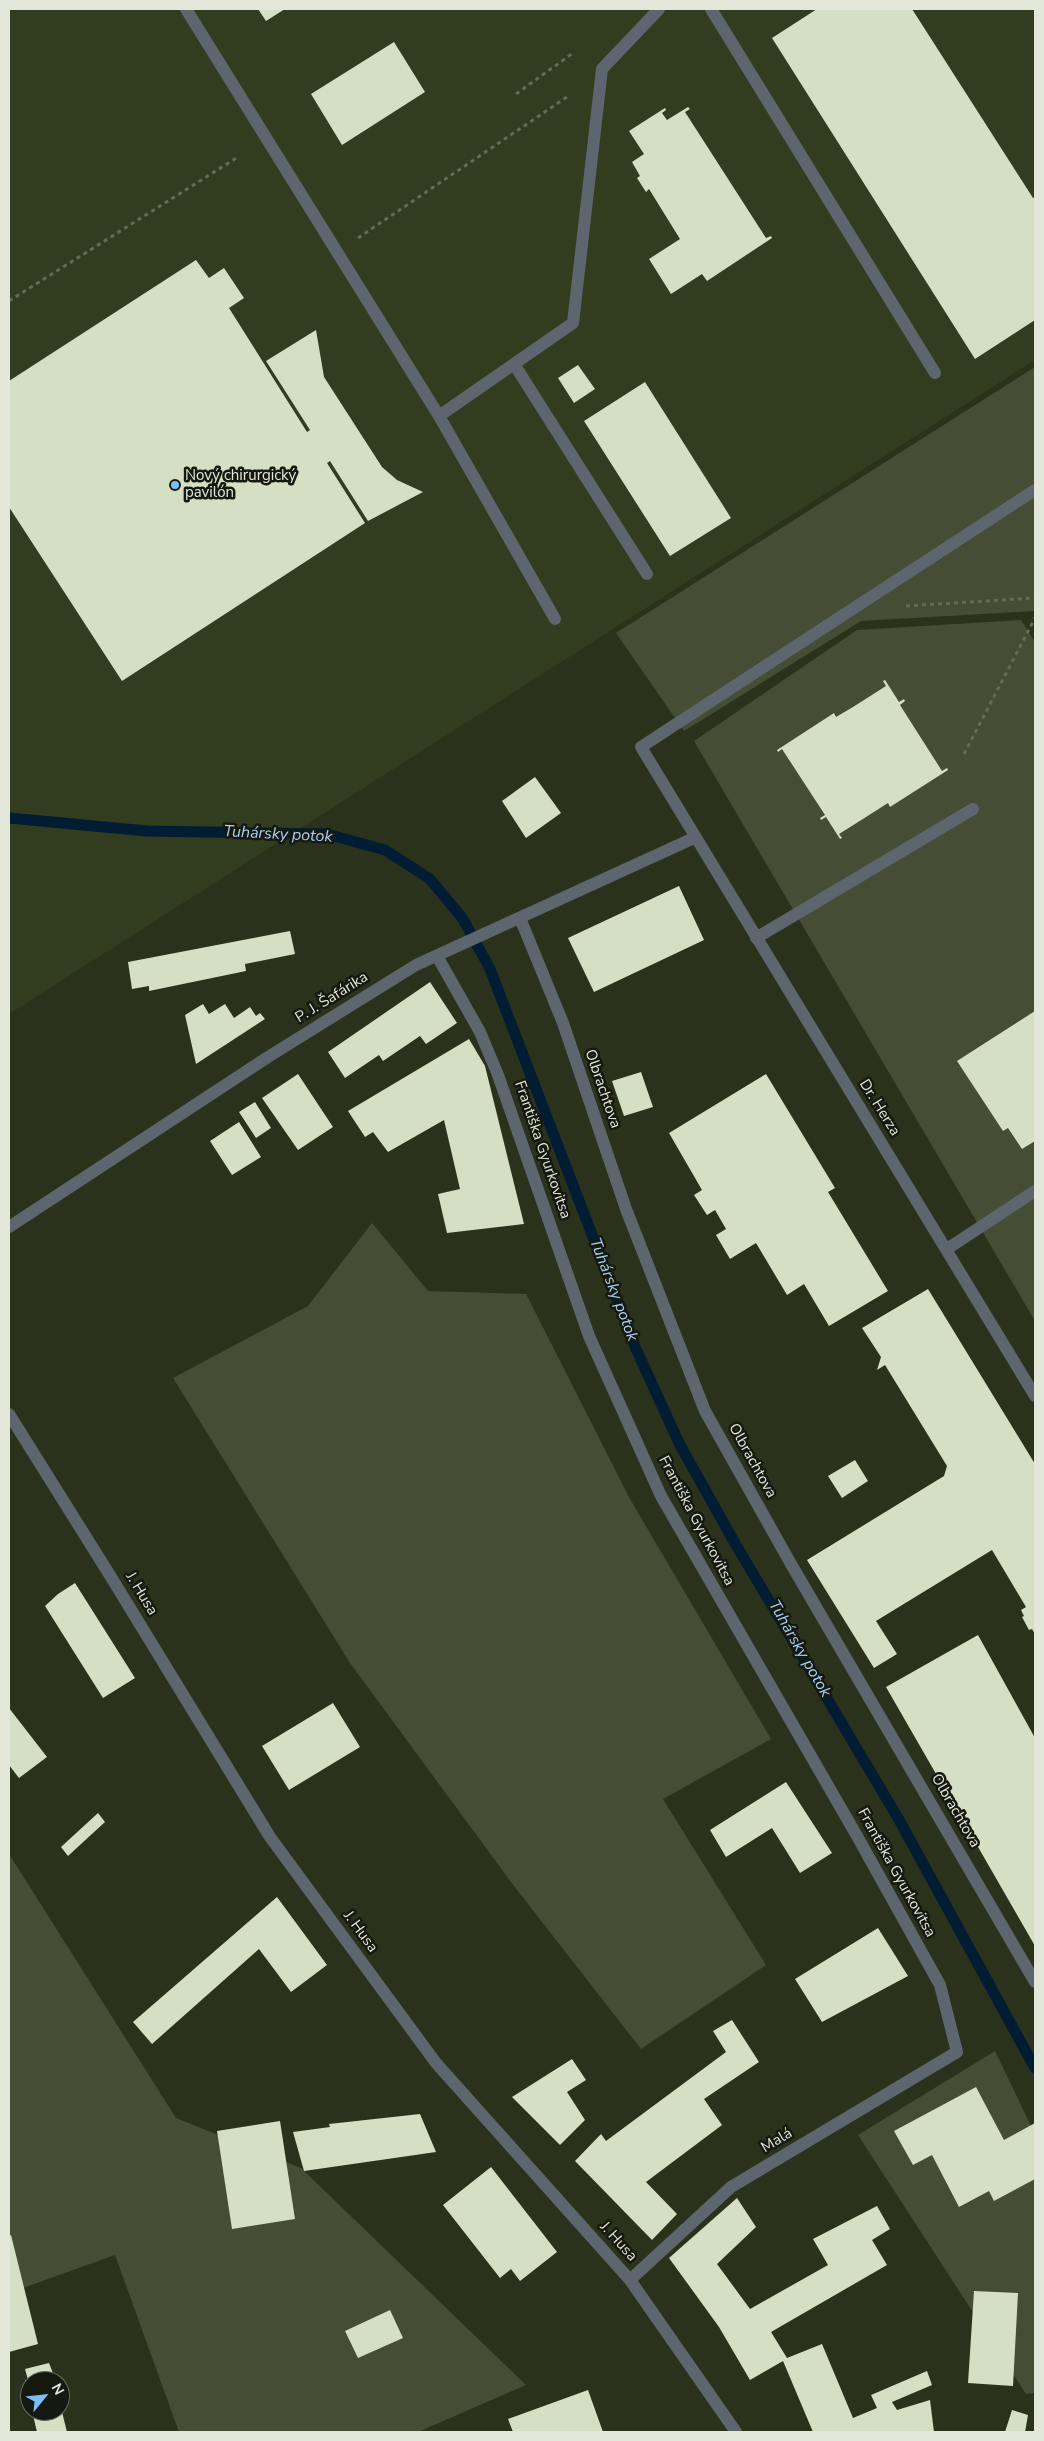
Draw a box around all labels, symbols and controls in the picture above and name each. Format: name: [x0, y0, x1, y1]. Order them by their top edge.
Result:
place label: Nový chirurgický pavilón: [185, 467, 296, 502]
marker: Nový chirurgický pavilón: [169, 479, 181, 491]
water label: Tuhársky potok: [223, 823, 333, 847]
street label: P. J. Šafárika: [292, 969, 372, 1027]
street label: Olbrachtova: [580, 1047, 624, 1131]
street label: Dr. Herza: [855, 1076, 903, 1140]
street label: Františka Gyurkovitsa: [510, 1079, 574, 1221]
water label: Tuhársky potok: [585, 1236, 641, 1344]
street label: Olbrachtova: [724, 1421, 780, 1501]
street label: Františka Gyurkovitsa: [654, 1453, 738, 1589]
street label: J. Husa: [121, 1569, 161, 1619]
water label: Tuhársky potok: [763, 1597, 835, 1701]
street label: Olbrachtova: [927, 1771, 983, 1851]
street label: Františka Gyurkovitsa: [853, 1805, 939, 1941]
street label: J. Husa: [339, 1908, 381, 1956]
street label: Malá: [758, 2125, 796, 2157]
street label: J. Husa: [596, 2219, 640, 2265]
north arrow: [20, 2371, 70, 2421]
text: N: [47, 2380, 69, 2398]

